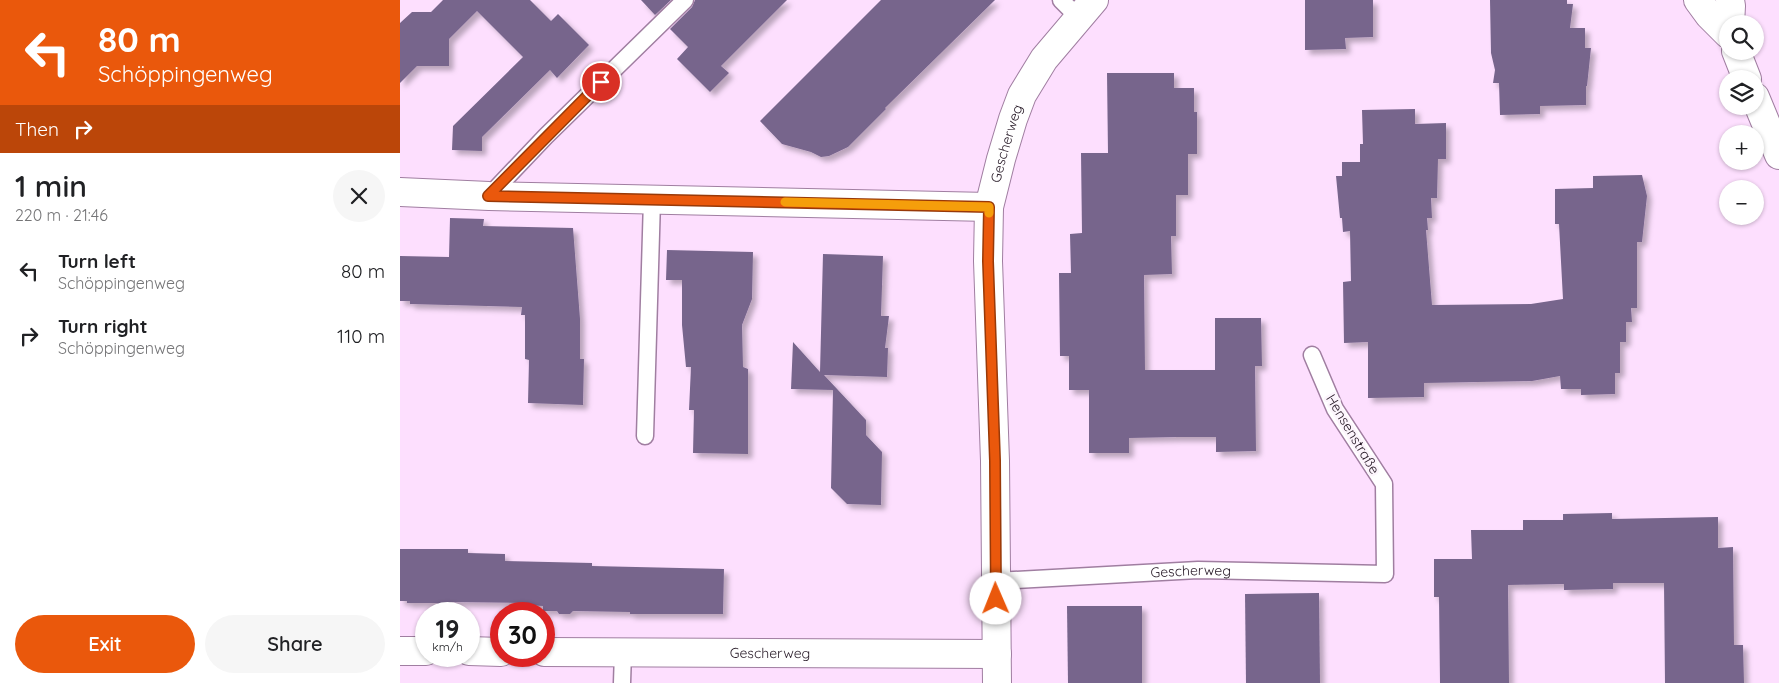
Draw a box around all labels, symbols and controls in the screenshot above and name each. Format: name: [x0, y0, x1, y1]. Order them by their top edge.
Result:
map controls: [1719, 15, 1764, 225]
button: search: [1719, 15, 1764, 60]
text: 80 m: [98, 17, 181, 61]
icon: left: [15, 20, 80, 85]
text: Schöppingenweg: [98, 60, 273, 88]
pin: [580, 61, 622, 103]
icon: arrive: [587, 68, 615, 96]
button: layers: [1719, 70, 1764, 115]
street label: Gescherweg: [986, 102, 1027, 184]
icon: right: [69, 115, 97, 143]
text: Then: [15, 117, 59, 141]
button: +: [1719, 125, 1764, 170]
text: 1 min: [15, 167, 87, 205]
button: close: [333, 170, 385, 222]
button: −: [1719, 180, 1764, 225]
text: 220 m · 21:46: [15, 205, 108, 225]
text: Turn left: [58, 249, 136, 273]
icon: left: [15, 257, 43, 285]
text: 80 m: [341, 259, 385, 283]
text: Schöppingenweg: [58, 273, 185, 293]
text: Turn right: [58, 314, 147, 338]
icon: right: [15, 322, 43, 350]
text: 110 m: [337, 324, 385, 348]
text: Schöppingenweg: [58, 338, 185, 358]
street label: Hensenstraße: [1322, 391, 1384, 477]
street label: Gescherweg: [1150, 561, 1231, 582]
position arrow: [969, 572, 1021, 624]
speed limit sign: 30: [490, 602, 555, 667]
text: 19: [436, 613, 459, 644]
button: Exit: [15, 615, 195, 673]
button: Share: [205, 615, 385, 673]
text: km/h: [432, 639, 463, 654]
street label: Gescherweg: [730, 644, 810, 662]

